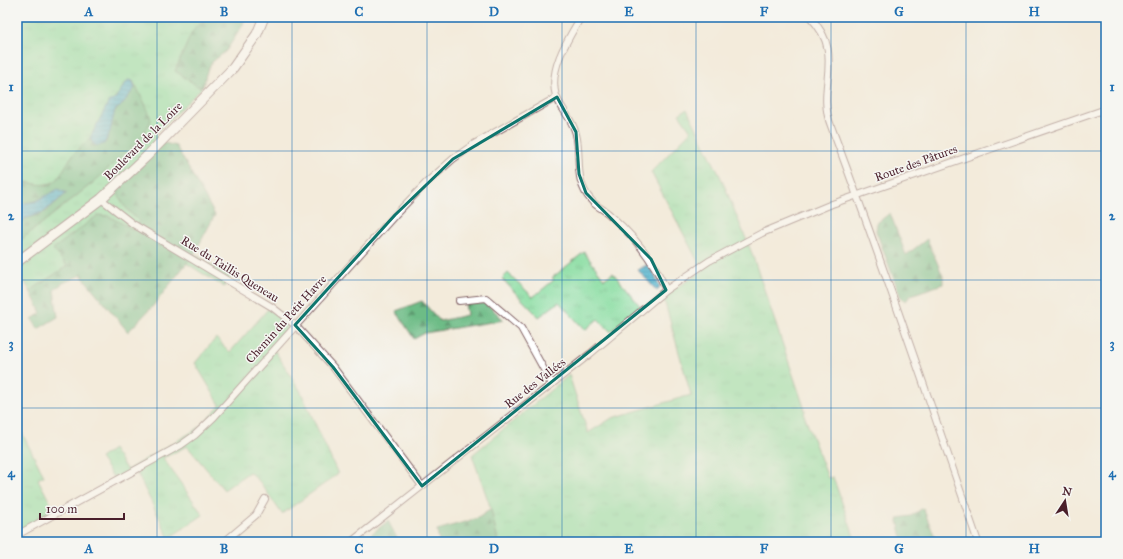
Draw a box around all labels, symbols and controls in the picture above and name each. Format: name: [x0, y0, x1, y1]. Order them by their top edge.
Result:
text: A: [84, 4, 94, 20]
text: B: [220, 4, 229, 20]
text: C: [355, 4, 364, 20]
text: D: [489, 4, 499, 20]
text: E: [624, 4, 634, 20]
text: F: [760, 4, 769, 20]
text: G: [894, 4, 904, 20]
text: H: [1028, 4, 1040, 20]
text: 1: [8, 79, 14, 95]
text: 1: [1109, 79, 1115, 95]
street label: Boulevard de la Loire: [101, 99, 185, 183]
street label: Route des Pâtures: [873, 142, 959, 184]
text: 2: [8, 208, 15, 224]
text: 2: [1109, 208, 1116, 224]
street label: Rue du Taillis Queneau: [178, 233, 282, 305]
street label: Chemin du Petit Havre: [243, 272, 329, 366]
text: 3: [8, 336, 14, 352]
text: 3: [1109, 336, 1115, 352]
street label: Rue des Vallées: [502, 355, 568, 411]
text: 4: [7, 465, 15, 481]
text: 4: [1108, 465, 1116, 481]
north arrow: [1045, 481, 1085, 521]
text: N: [1061, 484, 1074, 499]
scale bar: [40, 495, 124, 521]
text: 100 m: [46, 502, 77, 516]
text: A: [84, 541, 94, 557]
text: B: [220, 541, 229, 557]
text: C: [355, 541, 364, 557]
text: D: [489, 541, 499, 557]
text: E: [624, 541, 634, 557]
text: F: [760, 541, 769, 557]
text: G: [894, 541, 904, 557]
text: H: [1028, 541, 1040, 557]

